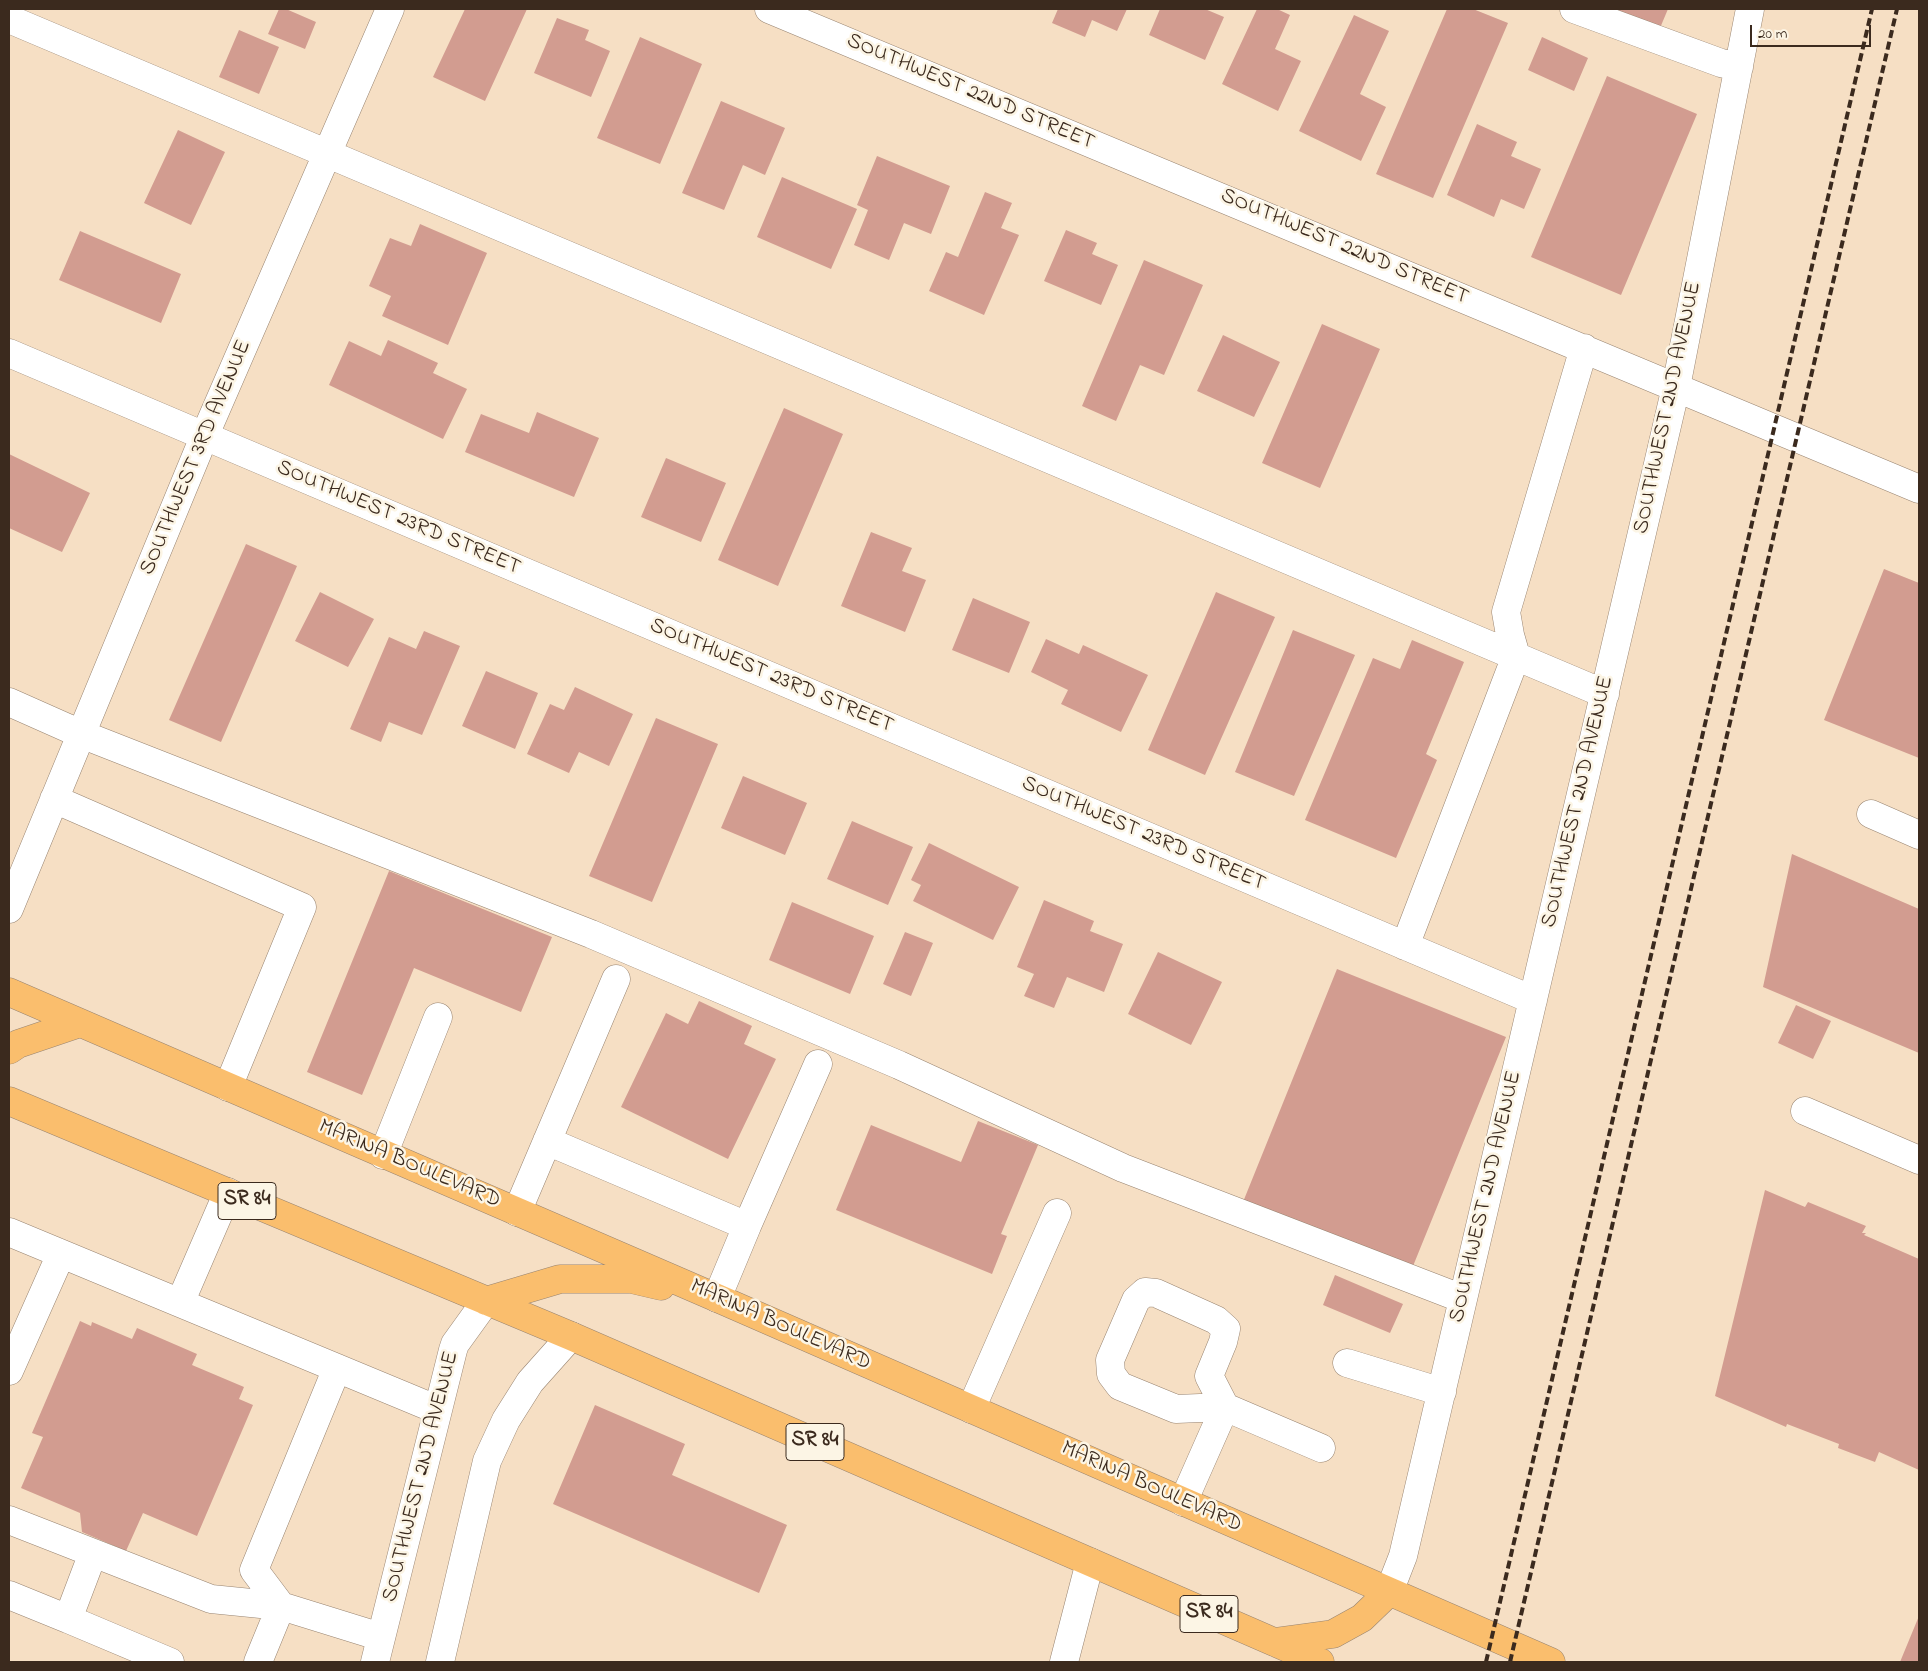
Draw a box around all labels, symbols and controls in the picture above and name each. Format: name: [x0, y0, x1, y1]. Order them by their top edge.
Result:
scale bar: [1753, 15, 1874, 47]
text: 20 m: [1758, 23, 1787, 45]
street label: SOUTHWEST 22ND STREET: [842, 29, 1098, 157]
street label: SOUTHWEST 22ND STREET: [1216, 184, 1472, 312]
street label: SOUTHWEST 2ND AVENUE: [1629, 279, 1709, 537]
street label: SOUTHWEST 3RD AVENUE: [135, 337, 259, 579]
street label: SOUTHWEST 23RD STREET: [272, 456, 524, 582]
street label: SOUTHWEST 23RD STREET: [645, 614, 897, 740]
street label: SOUTHWEST 2ND AVENUE: [1537, 674, 1621, 930]
street label: SOUTHWEST 23RD STREET: [1017, 772, 1269, 898]
street label: SOUTHWEST 2ND AVENUE: [1445, 1069, 1529, 1325]
street label: MARINA BOULEVARD: [314, 1115, 504, 1215]
road number: SR 84: [218, 1182, 276, 1220]
street label: MARINA BOULEVARD: [686, 1274, 874, 1378]
street label: SOUTHWEST 2ND AVENUE: [378, 1349, 466, 1605]
road number: SR 84: [786, 1424, 844, 1460]
street label: MARINA BOULEVARD: [1057, 1436, 1245, 1540]
road number: SR 84: [1180, 1596, 1238, 1632]

